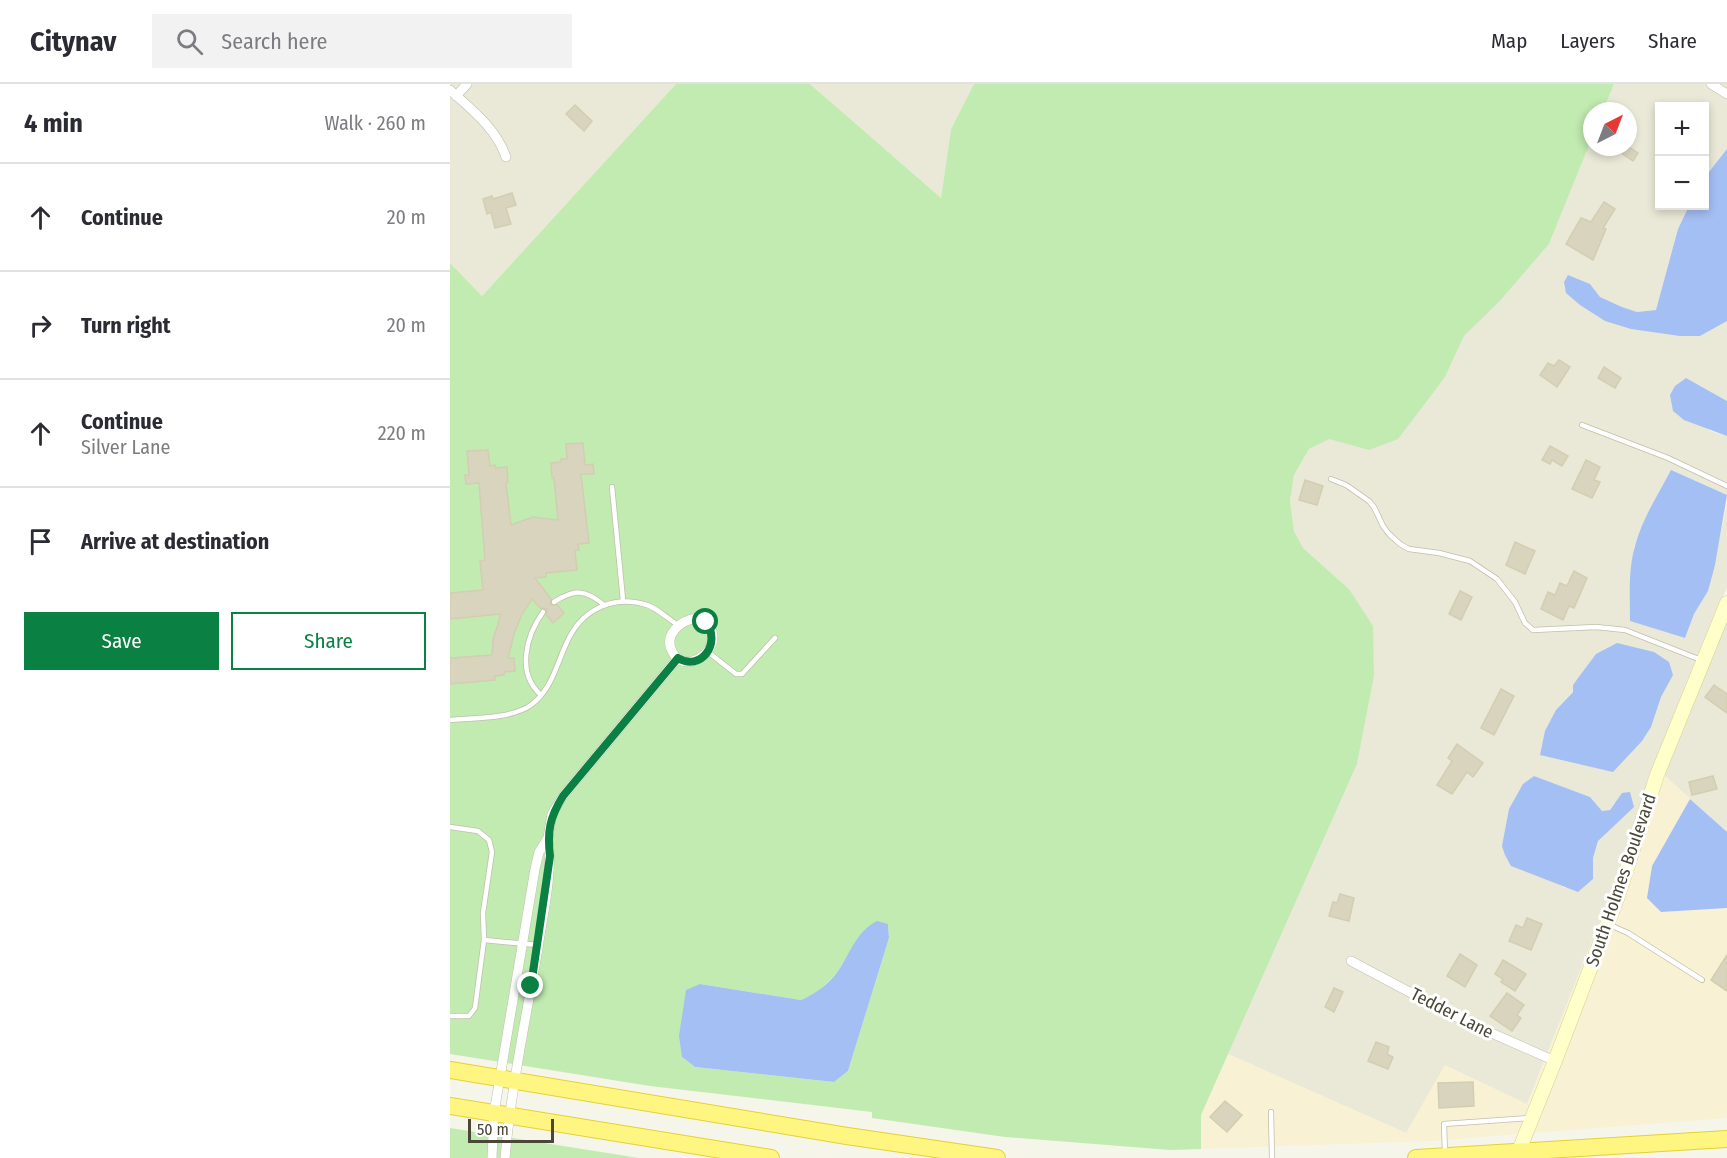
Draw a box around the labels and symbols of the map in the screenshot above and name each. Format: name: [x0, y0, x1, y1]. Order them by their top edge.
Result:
north arrow: [1583, 102, 1637, 156]
route start: [692, 608, 718, 634]
street label: South Holmes Boulevard: [1581, 791, 1661, 969]
route end: [517, 972, 543, 998]
street label: Tedder Lane: [1407, 983, 1497, 1043]
scale bar: [468, 1116, 554, 1144]

